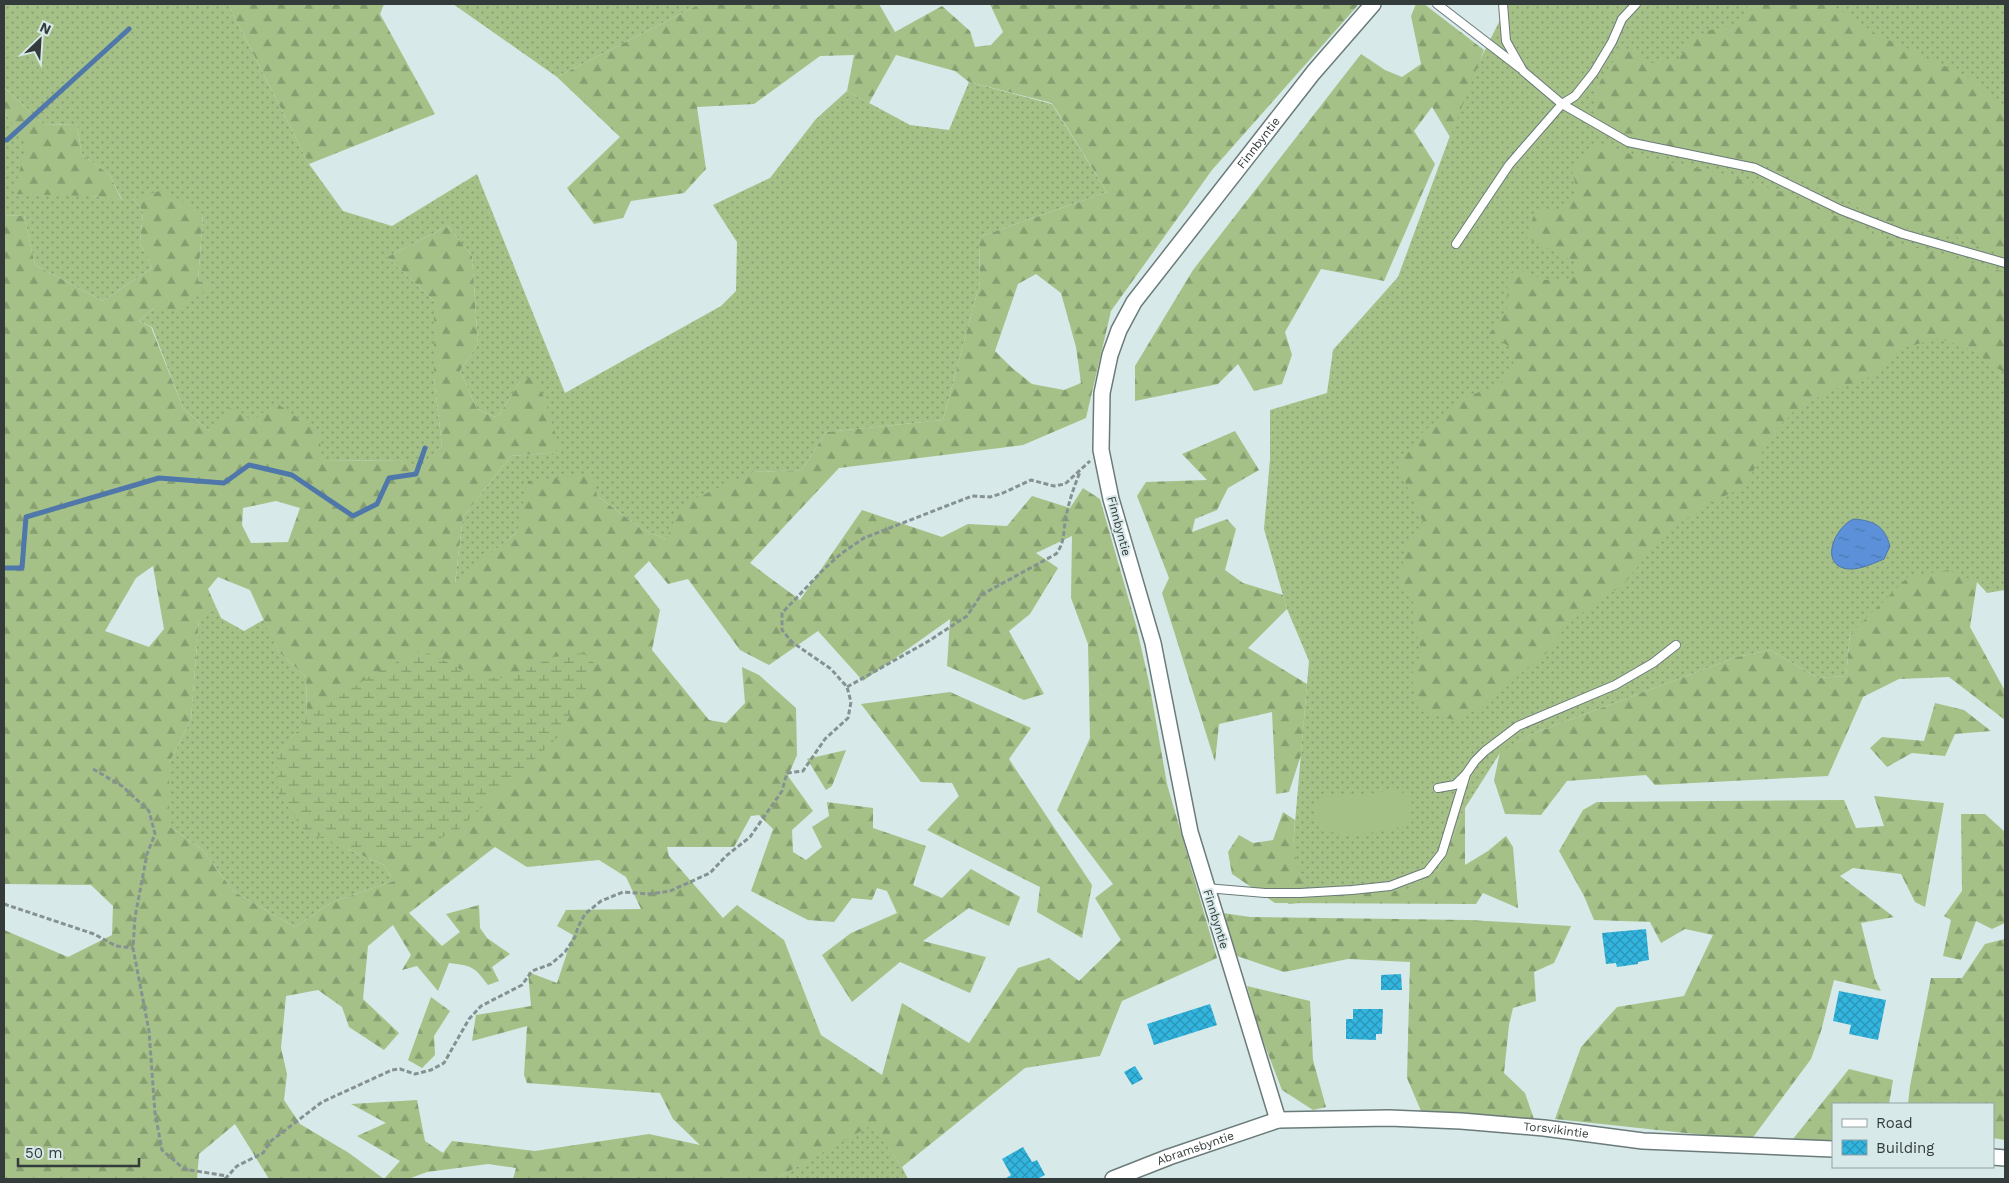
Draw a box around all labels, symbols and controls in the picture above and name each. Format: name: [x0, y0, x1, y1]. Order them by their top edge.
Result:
north arrow: [15, 15, 65, 65]
text: N: [37, 19, 54, 38]
street label: Finnbyntie: [1234, 114, 1283, 171]
street label: Finnbyntie: [1104, 495, 1134, 558]
street label: Finnbyntie: [1200, 888, 1232, 950]
legend: [1832, 1103, 1994, 1168]
text: Road: [1876, 1114, 1913, 1132]
street label: Torsvikintie: [1523, 1119, 1590, 1141]
street label: Abramsbyntie: [1155, 1128, 1236, 1168]
scale bar: [18, 1136, 139, 1168]
text: Building: [1876, 1139, 1934, 1157]
text: 50 m: [25, 1144, 62, 1162]

